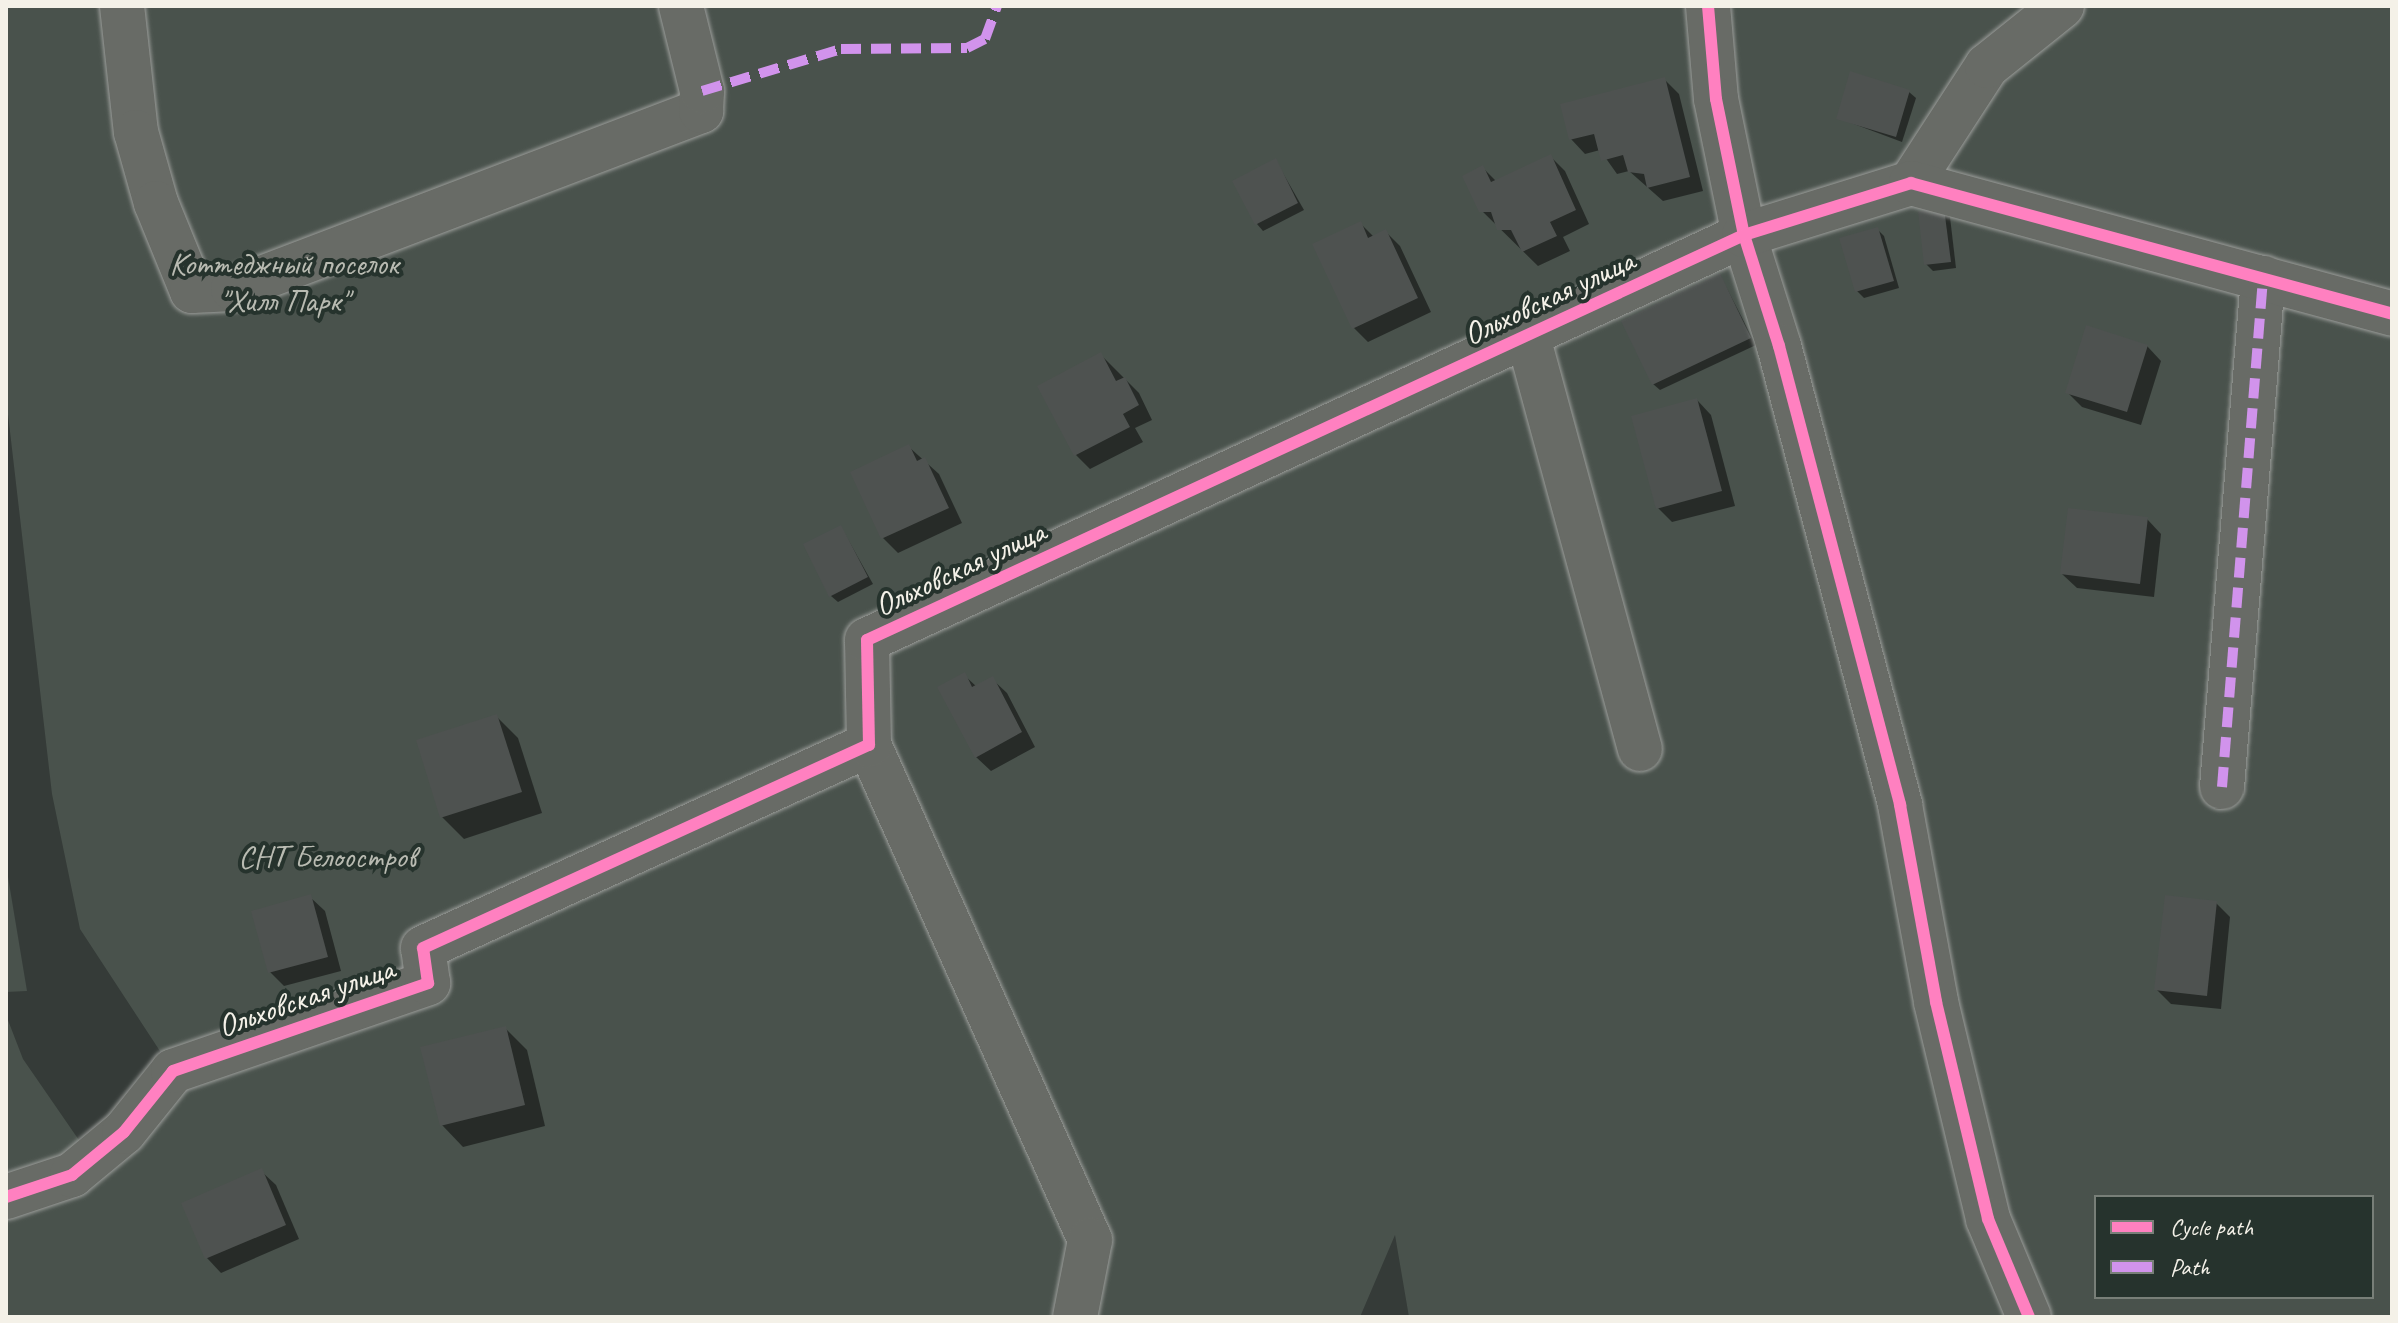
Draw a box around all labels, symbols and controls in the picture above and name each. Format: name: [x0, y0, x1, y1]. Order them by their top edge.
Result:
street label: Ольховская улица: [1458, 242, 1640, 354]
park label: Коттеджный поселок "Хилл Парк": [169, 246, 399, 321]
street label: Ольховская улица: [869, 513, 1051, 625]
park label: СНТ Белоостров: [238, 838, 416, 876]
street label: Ольховская улица: [213, 950, 399, 1046]
legend: [2094, 1195, 2374, 1299]
text: Cycle path: [2170, 1212, 2253, 1242]
text: Path: [2170, 1252, 2210, 1282]

